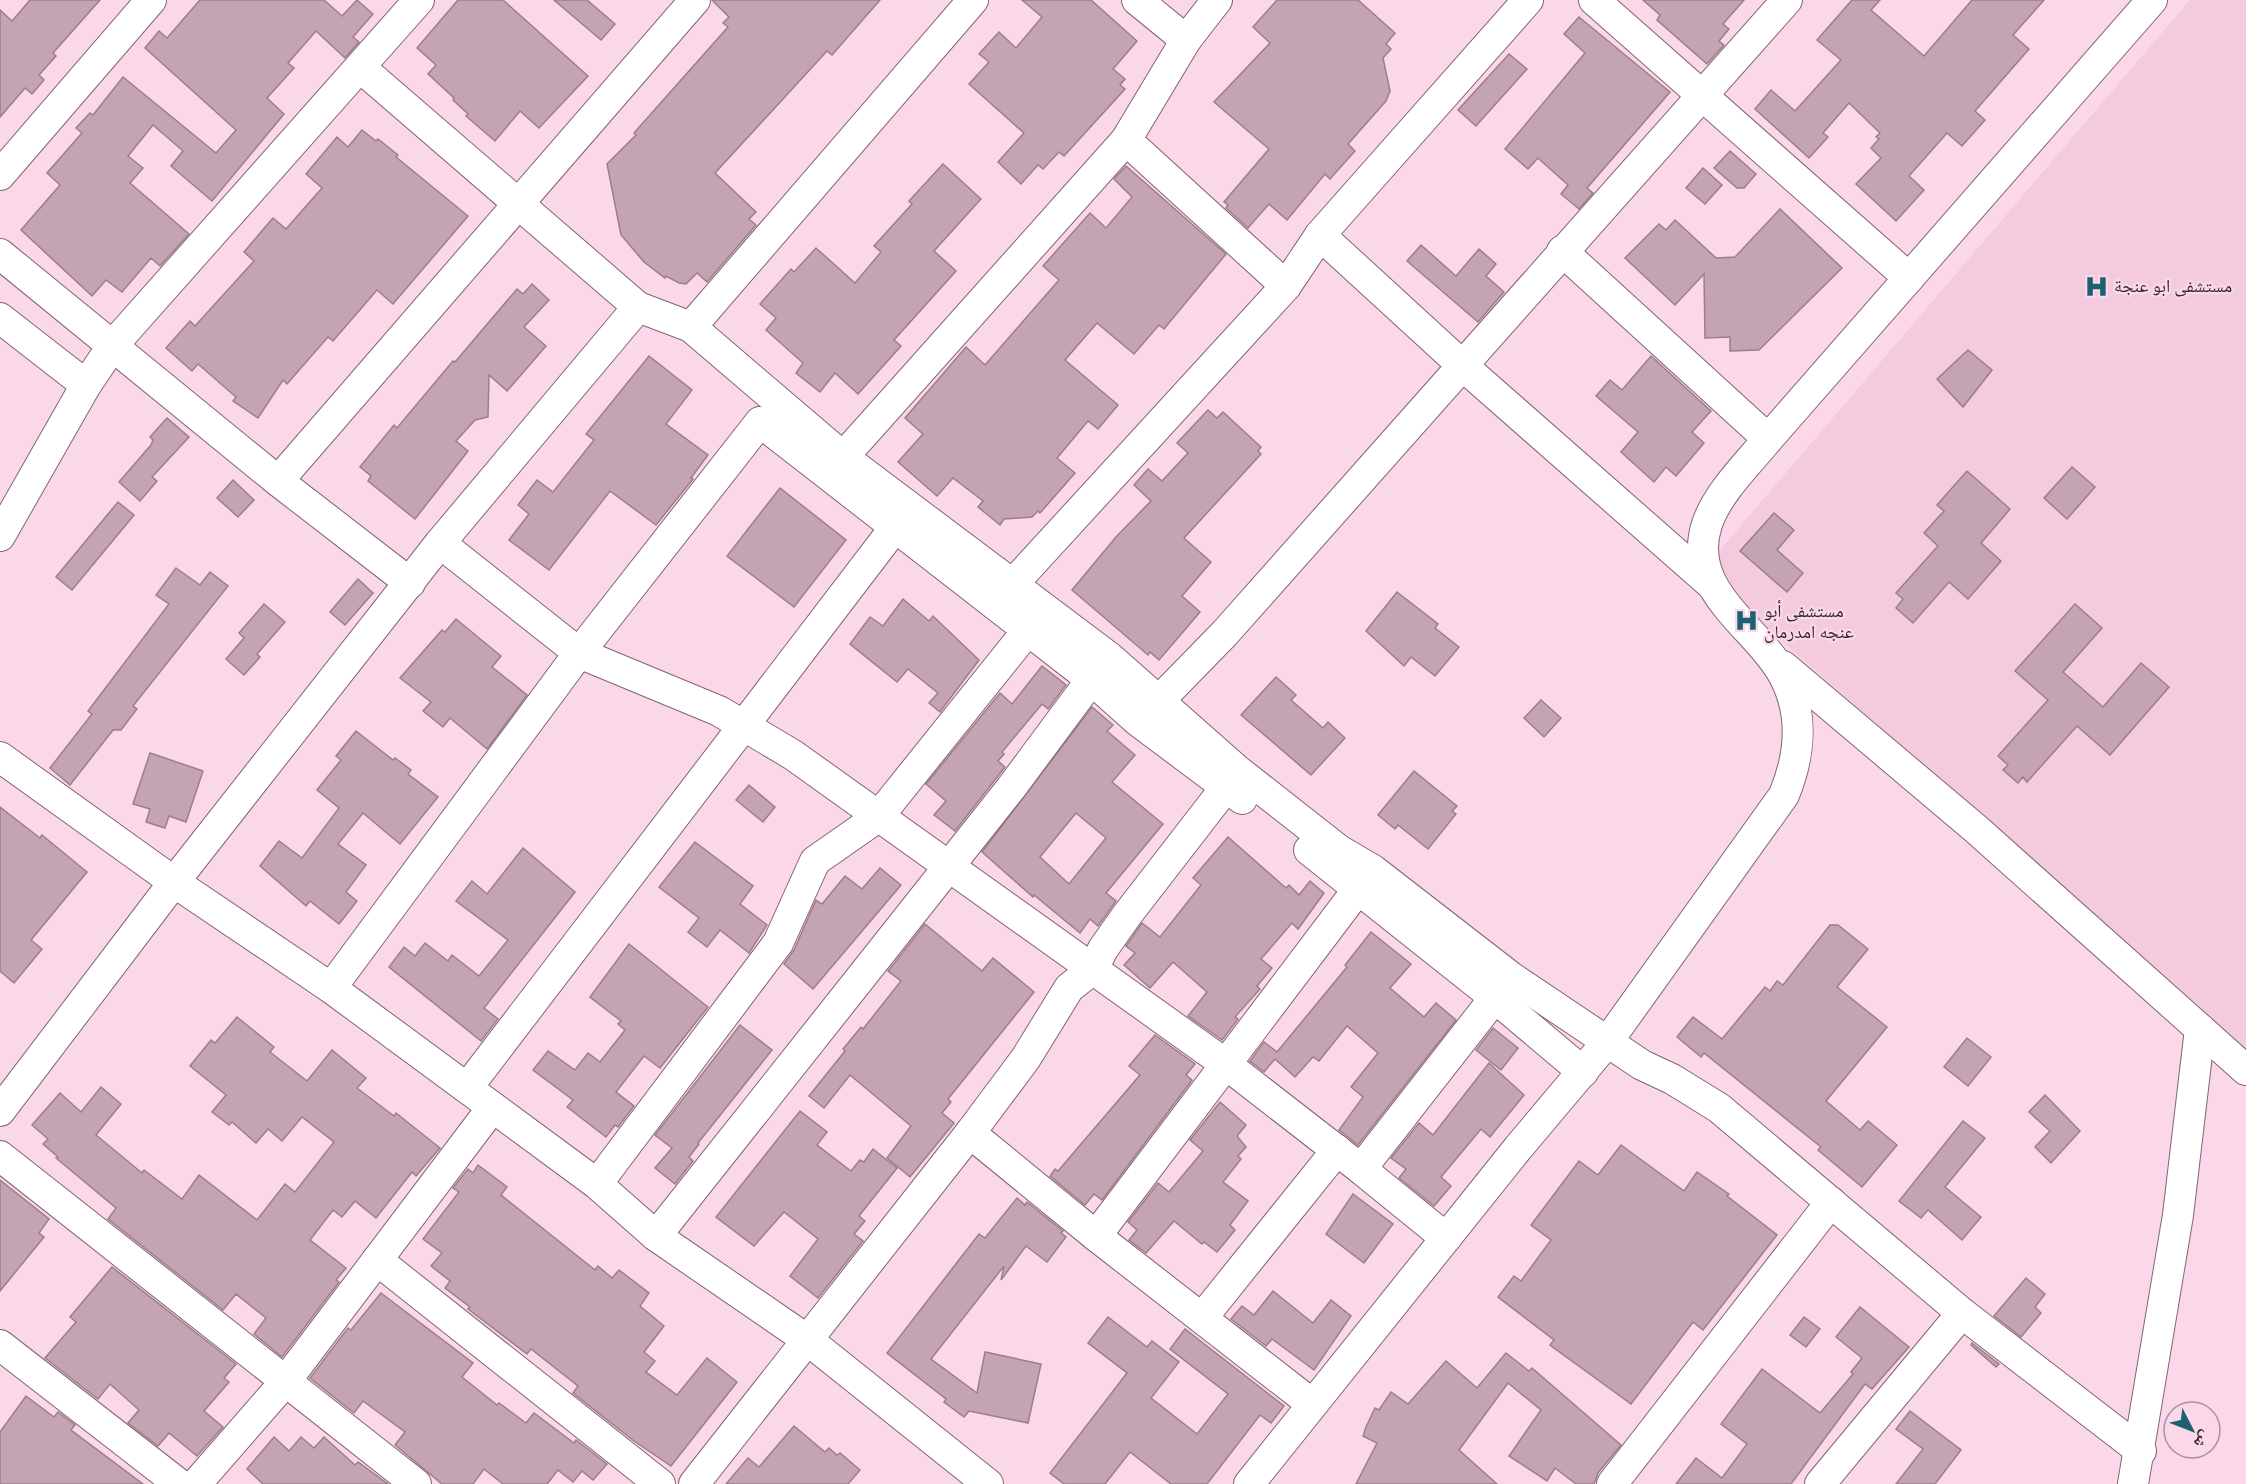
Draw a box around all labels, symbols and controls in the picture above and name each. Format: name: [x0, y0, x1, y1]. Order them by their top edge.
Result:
hospital icon: مستشفى ابو عنجة: [2083, 273, 2109, 299]
place label: مستشفى ابو عنجة: [2114, 273, 2232, 298]
place label: مستشفى أبو عنجه امدرمان: [1764, 598, 1854, 644]
hospital icon: مستشفى أبو عنجه امدرمان: [1733, 608, 1759, 634]
north arrow: [2162, 1400, 2222, 1460]
text: ش: [2189, 1426, 2217, 1454]

